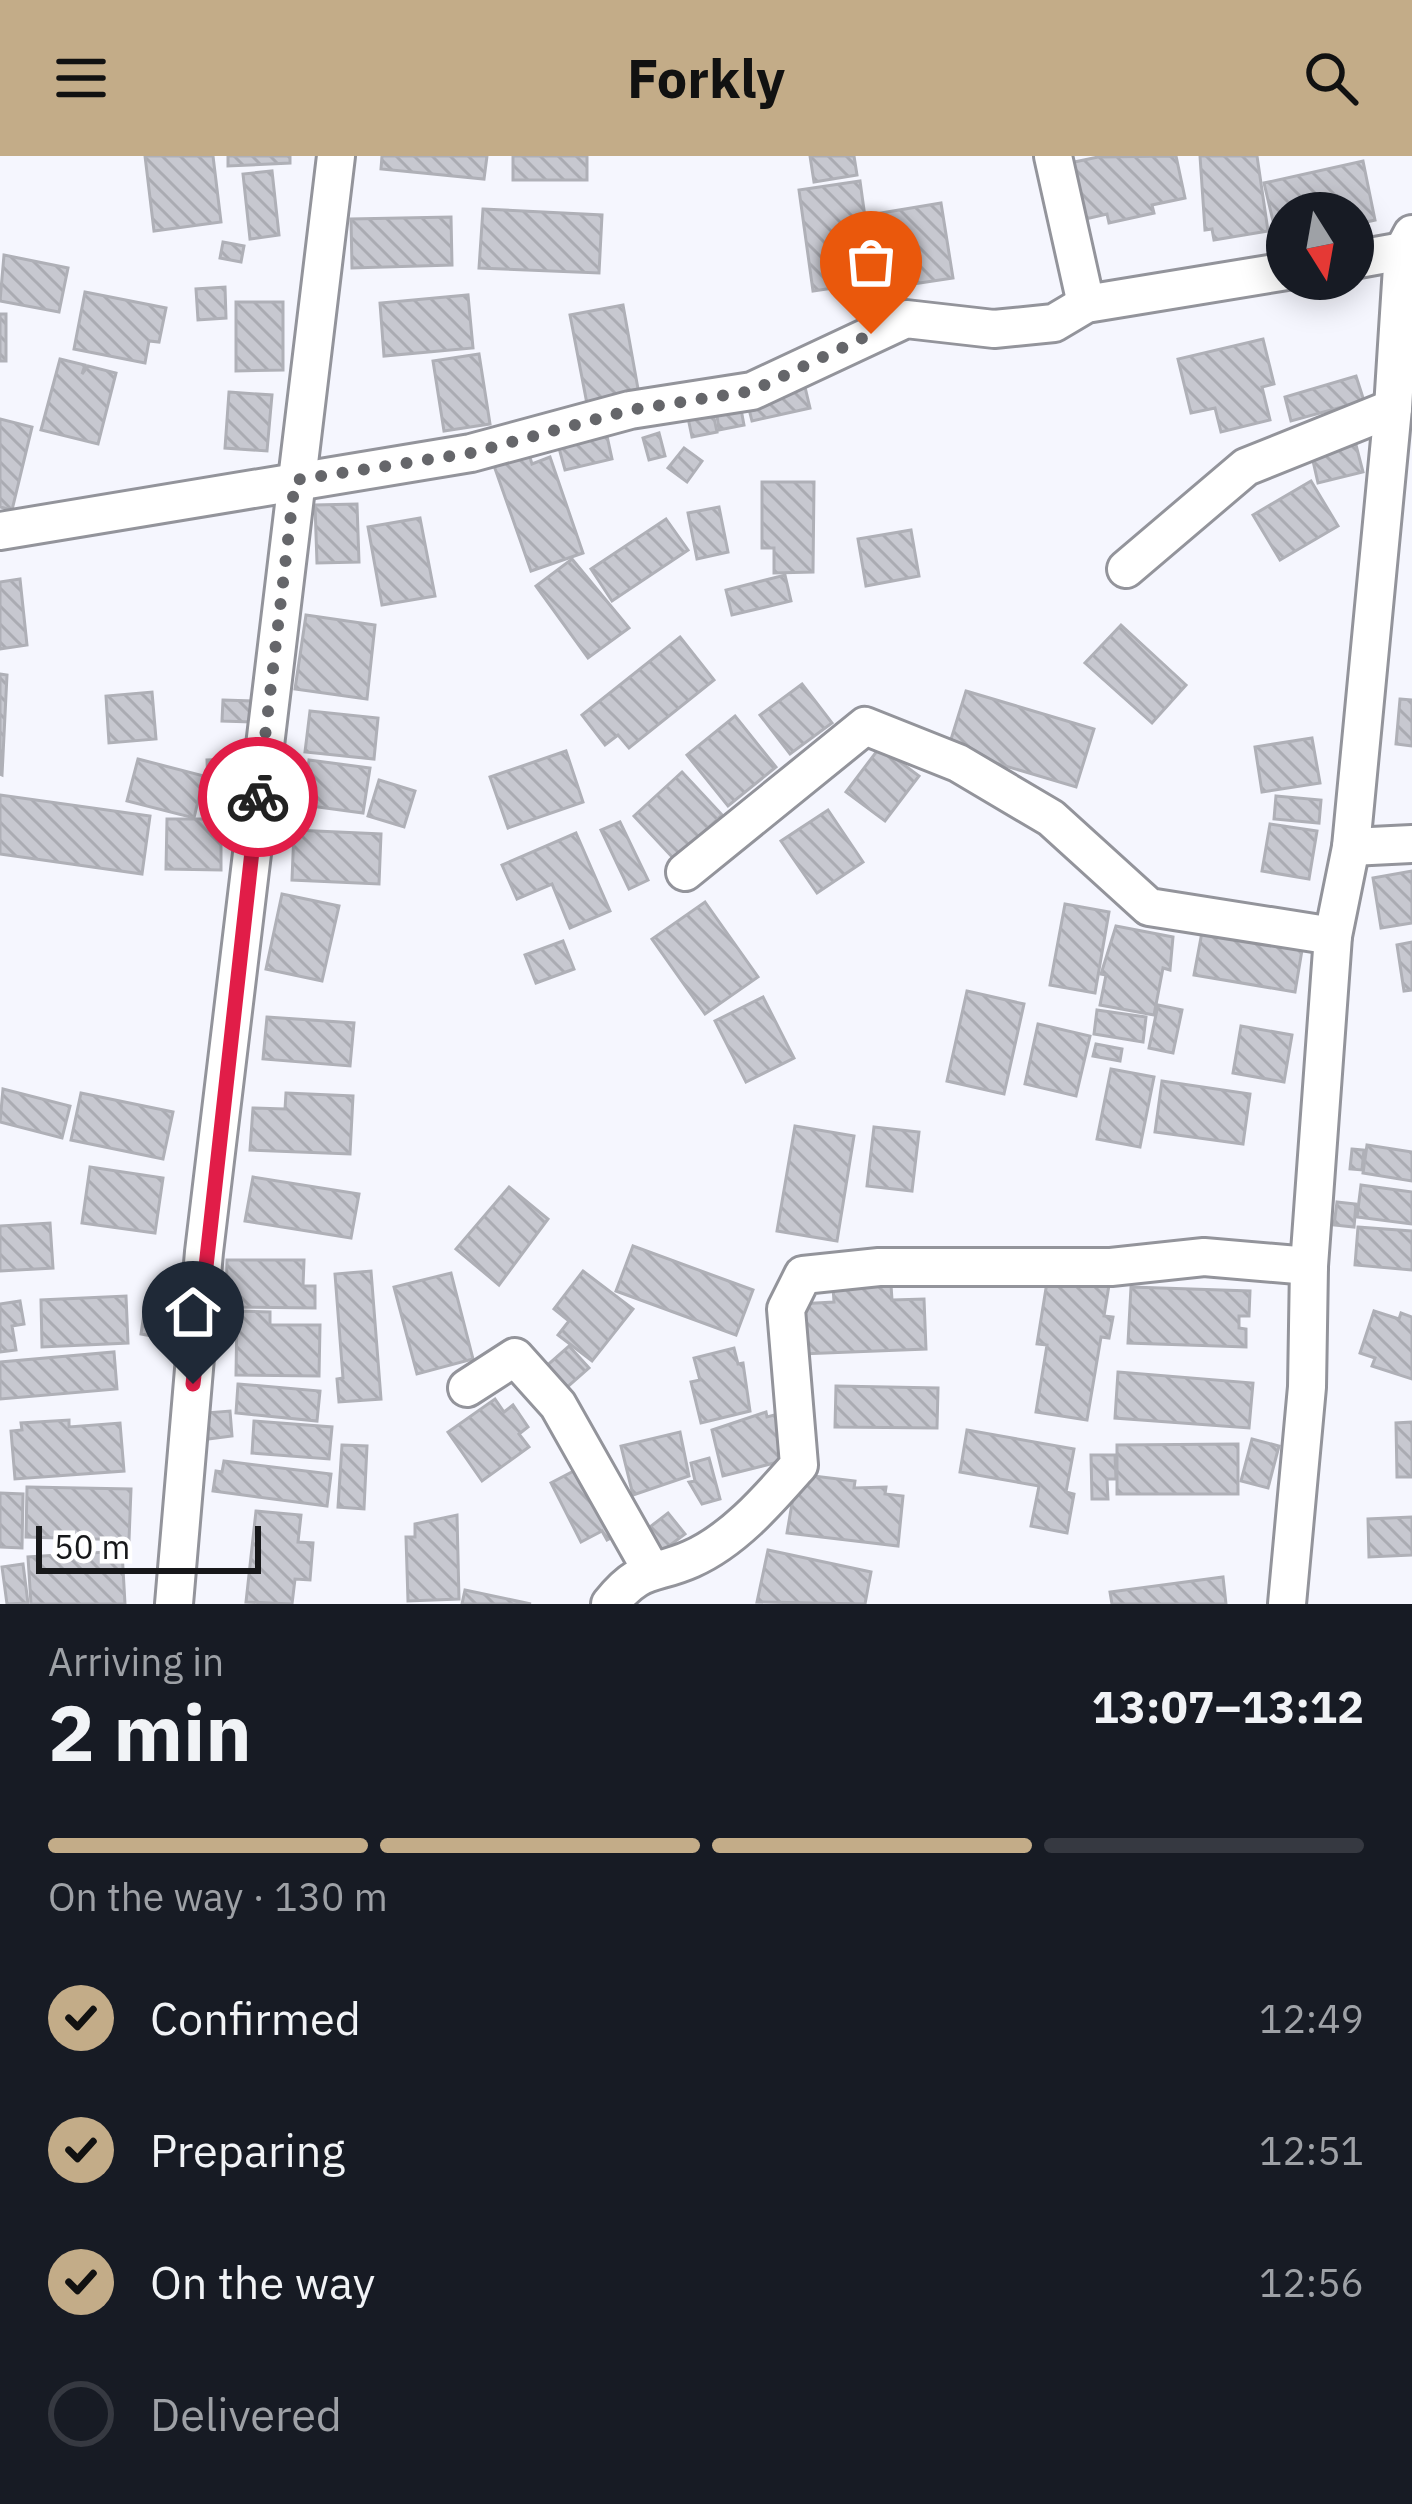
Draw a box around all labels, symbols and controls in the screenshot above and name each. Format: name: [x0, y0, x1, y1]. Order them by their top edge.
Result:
text: Forkly: [627, 43, 785, 113]
icon: menu: [48, 45, 114, 111]
icon: search: [1298, 45, 1364, 111]
north arrow: [1266, 192, 1374, 300]
map controls: [1266, 192, 1374, 300]
pin: [820, 211, 922, 334]
icon: bag: [838, 229, 904, 295]
courier: [198, 737, 318, 857]
icon: bike: [225, 764, 291, 830]
pin: [142, 1261, 244, 1384]
icon: home: [160, 1279, 226, 1345]
scale bar: [36, 1520, 261, 1573]
text: 50 m: [54, 1525, 130, 1568]
text: Arriving in: [48, 1636, 224, 1687]
text: 13:07–13:12: [1092, 1677, 1364, 1735]
text: 2 min: [48, 1681, 252, 1782]
text: On the way · 130 m: [48, 1871, 388, 1922]
icon: check: [48, 1985, 114, 2051]
text: Confirmed: [150, 1989, 361, 2047]
text: 12:49: [1259, 1993, 1364, 2044]
icon: check: [48, 2117, 114, 2183]
text: Preparing: [150, 2121, 345, 2179]
text: 12:51: [1259, 2125, 1364, 2176]
icon: check: [48, 2249, 114, 2315]
text: On the way: [150, 2253, 375, 2311]
text: 12:56: [1259, 2257, 1364, 2308]
text: Delivered: [150, 2385, 342, 2443]

